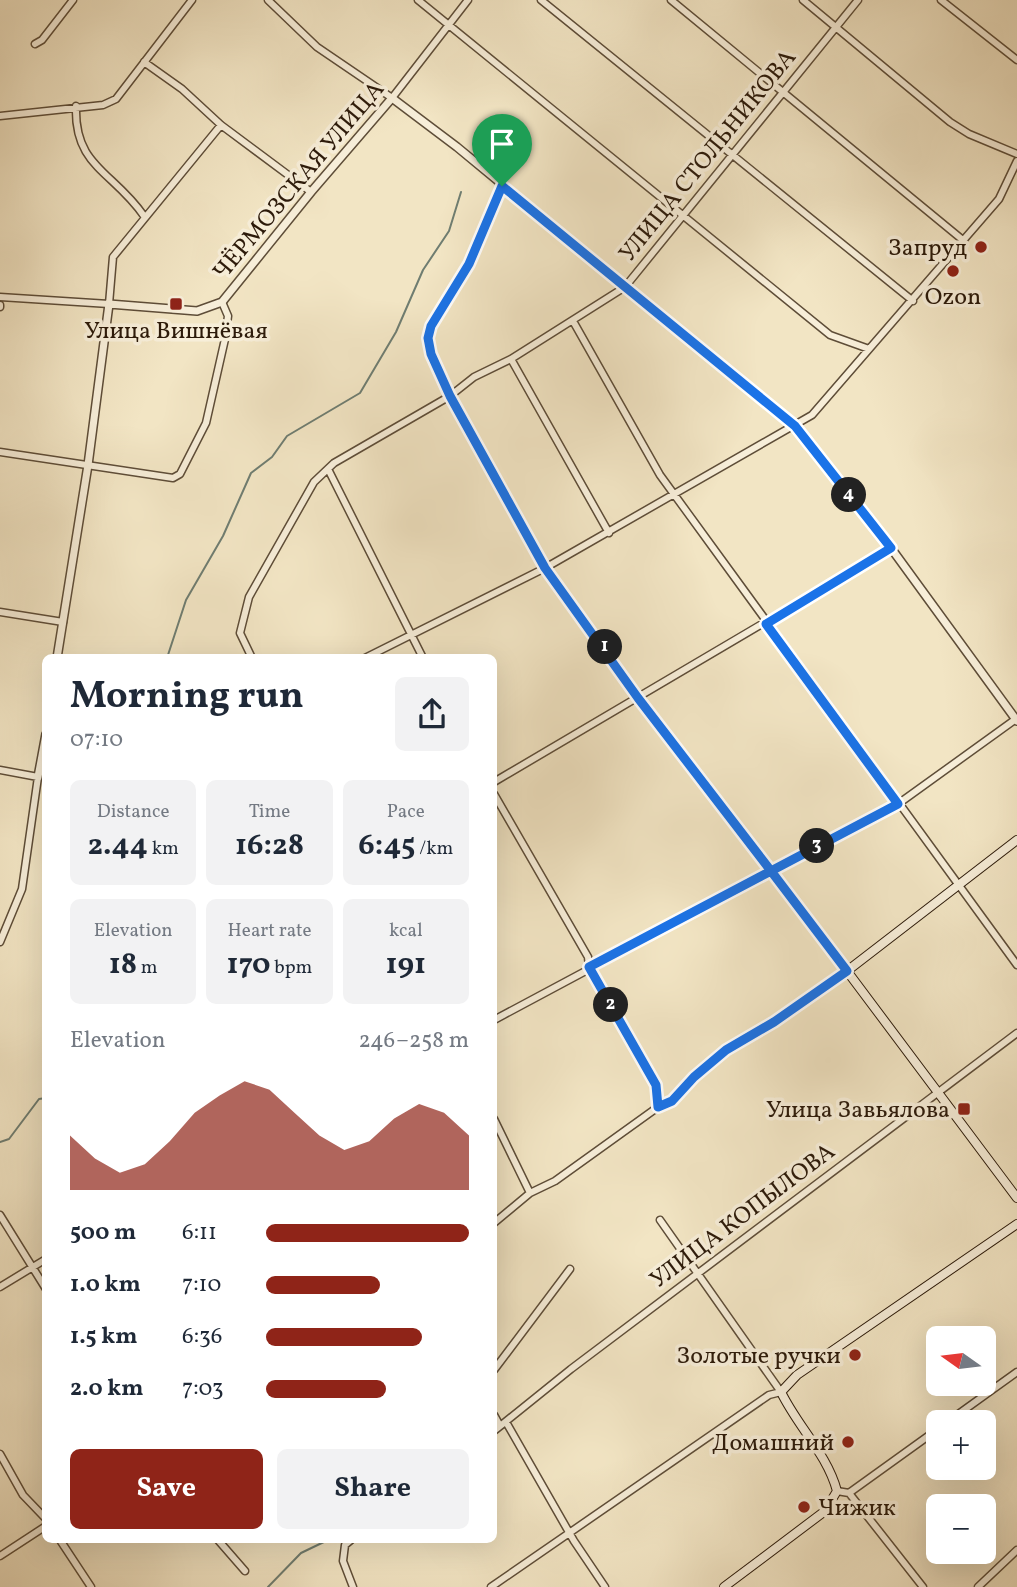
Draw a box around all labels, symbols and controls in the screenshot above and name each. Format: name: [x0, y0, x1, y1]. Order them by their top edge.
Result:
street label: УЛИЦА СТОЛЬНИКОВА: [612, 42, 805, 270]
street label: ЧЁРМОЗСКАЯ УЛИЦА: [206, 74, 393, 288]
pin: [472, 114, 532, 186]
icon: arrive: [483, 125, 521, 163]
place label: Запруд: [888, 232, 967, 266]
marker: Запруд: [973, 239, 989, 255]
marker: Ozon: [945, 263, 961, 279]
place label: Ozon: [925, 281, 981, 315]
marker: Улица Вишнёвая: [168, 296, 184, 312]
place label: Улица Вишнёвая: [84, 315, 268, 349]
pin: 4: [832, 477, 866, 512]
text: 4: [843, 481, 854, 507]
pin: 1: [588, 630, 622, 664]
text: 1: [601, 633, 608, 659]
text: Morning run: [70, 671, 304, 724]
button: share: [395, 677, 469, 751]
text: 07:10: [70, 724, 123, 756]
text: Distance: [97, 799, 170, 825]
text: Time: [249, 799, 290, 825]
text: Pace: [387, 799, 425, 825]
text: 2.44: [87, 825, 148, 867]
text: 16:28: [235, 825, 304, 867]
text: 6:45: [358, 825, 415, 867]
pin: 3: [800, 828, 834, 864]
text: 3: [812, 832, 821, 858]
text: km: [148, 836, 179, 862]
text: /km: [415, 836, 453, 862]
text: Elevation: [94, 918, 173, 944]
text: Heart rate: [228, 918, 311, 944]
text: kcal: [389, 918, 423, 944]
text: 18: [109, 944, 137, 986]
text: 170: [227, 944, 270, 986]
text: 191: [385, 944, 426, 986]
text: m: [137, 955, 158, 981]
text: bpm: [270, 955, 312, 981]
pin: 2: [594, 988, 628, 1023]
text: 2: [606, 991, 615, 1017]
text: Elevation: [70, 1025, 166, 1057]
text: 246–258 m: [358, 1025, 469, 1057]
place label: Улица Завьялова: [766, 1094, 950, 1128]
marker: Улица Завьялова: [956, 1101, 972, 1117]
street label: УЛИЦА КОПЫЛОВА: [644, 1136, 843, 1298]
text: 500 m: [70, 1217, 136, 1249]
text: 6:11: [182, 1217, 217, 1249]
text: 1.0 km: [70, 1269, 141, 1301]
text: 7:10: [182, 1269, 221, 1301]
text: 1.5 km: [70, 1321, 137, 1353]
text: 6:36: [182, 1321, 223, 1353]
north arrow: [926, 1326, 996, 1396]
map controls: [926, 1326, 996, 1564]
place label: Золотые ручки: [677, 1340, 841, 1374]
marker: Золотые ручки: [847, 1347, 863, 1363]
text: 2.0 km: [70, 1373, 143, 1405]
text: 7:03: [182, 1373, 224, 1405]
button: +: [926, 1410, 996, 1480]
place label: Домашний: [712, 1427, 834, 1461]
marker: Домашний: [840, 1434, 856, 1450]
button: Save: [70, 1449, 263, 1529]
button: Share: [277, 1449, 469, 1529]
place label: Чижик: [818, 1492, 896, 1526]
button: −: [926, 1494, 996, 1564]
marker: Чижик: [796, 1499, 812, 1515]

